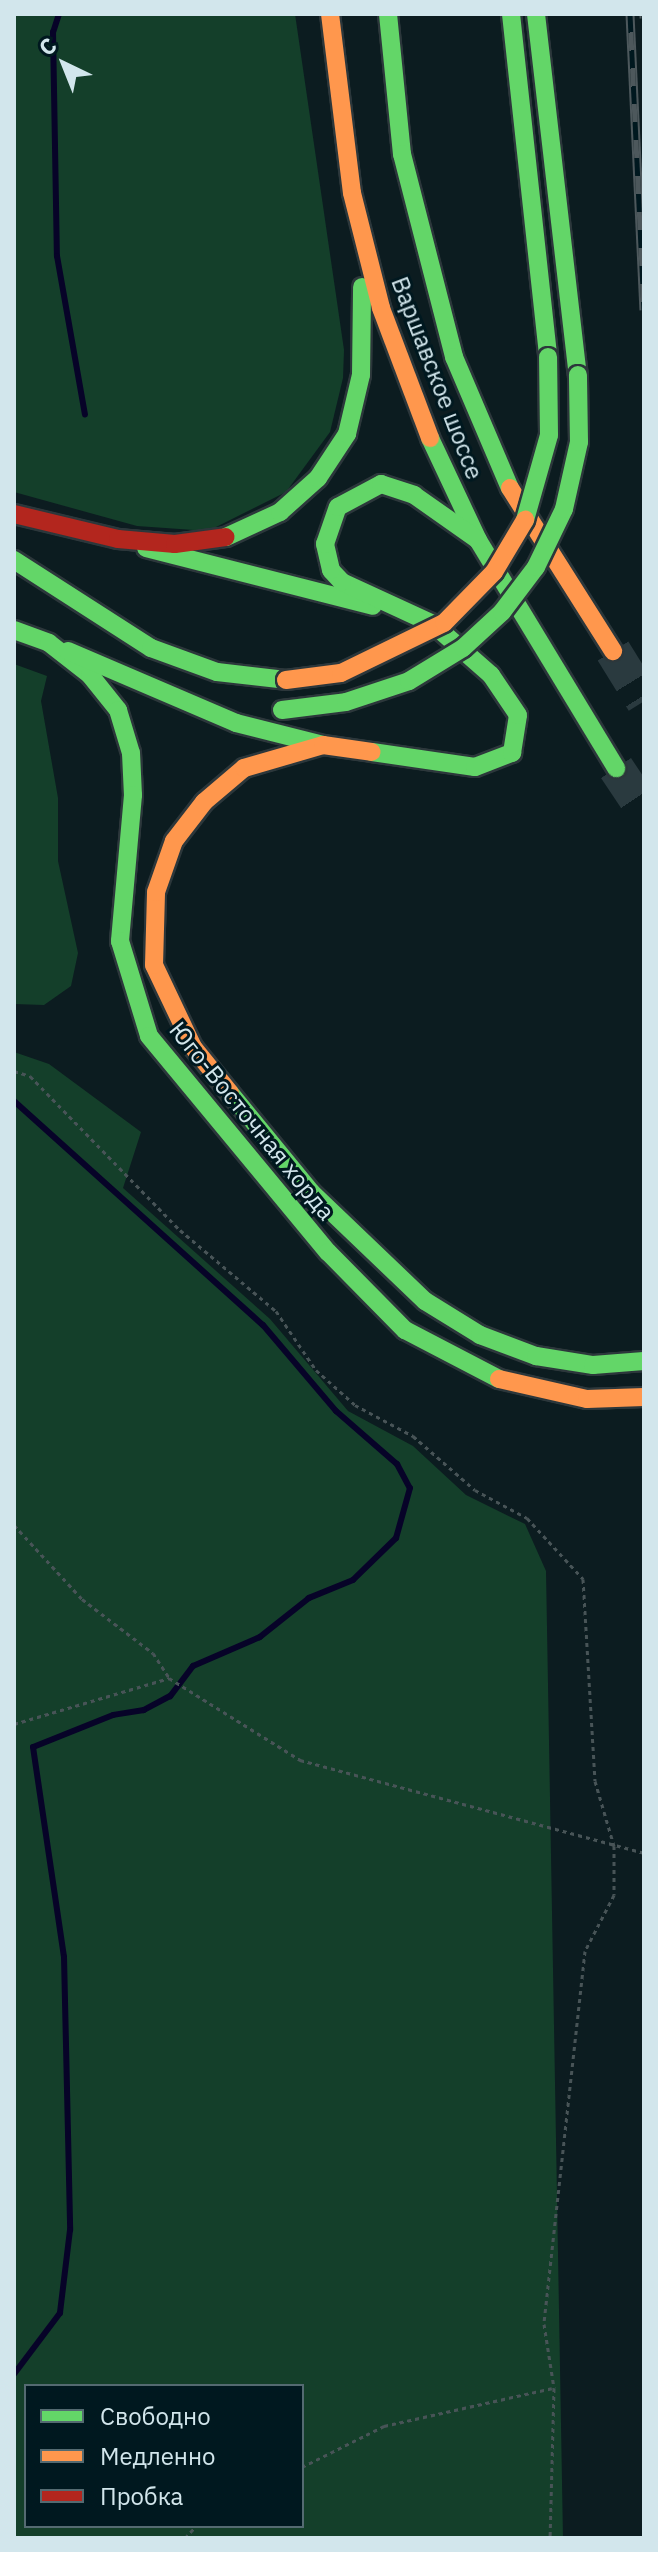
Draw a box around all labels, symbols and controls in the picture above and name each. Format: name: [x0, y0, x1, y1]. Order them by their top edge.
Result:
north arrow: [24, 24, 104, 104]
text: С: [32, 31, 62, 62]
street label: Варшавское шоссе: [385, 273, 489, 483]
street label: Юго-Восточная хорда: [163, 1016, 341, 1226]
legend: [24, 2384, 304, 2528]
text: Свободно: [100, 2400, 211, 2432]
text: Медленно: [100, 2440, 216, 2472]
text: Пробка: [100, 2480, 183, 2512]

